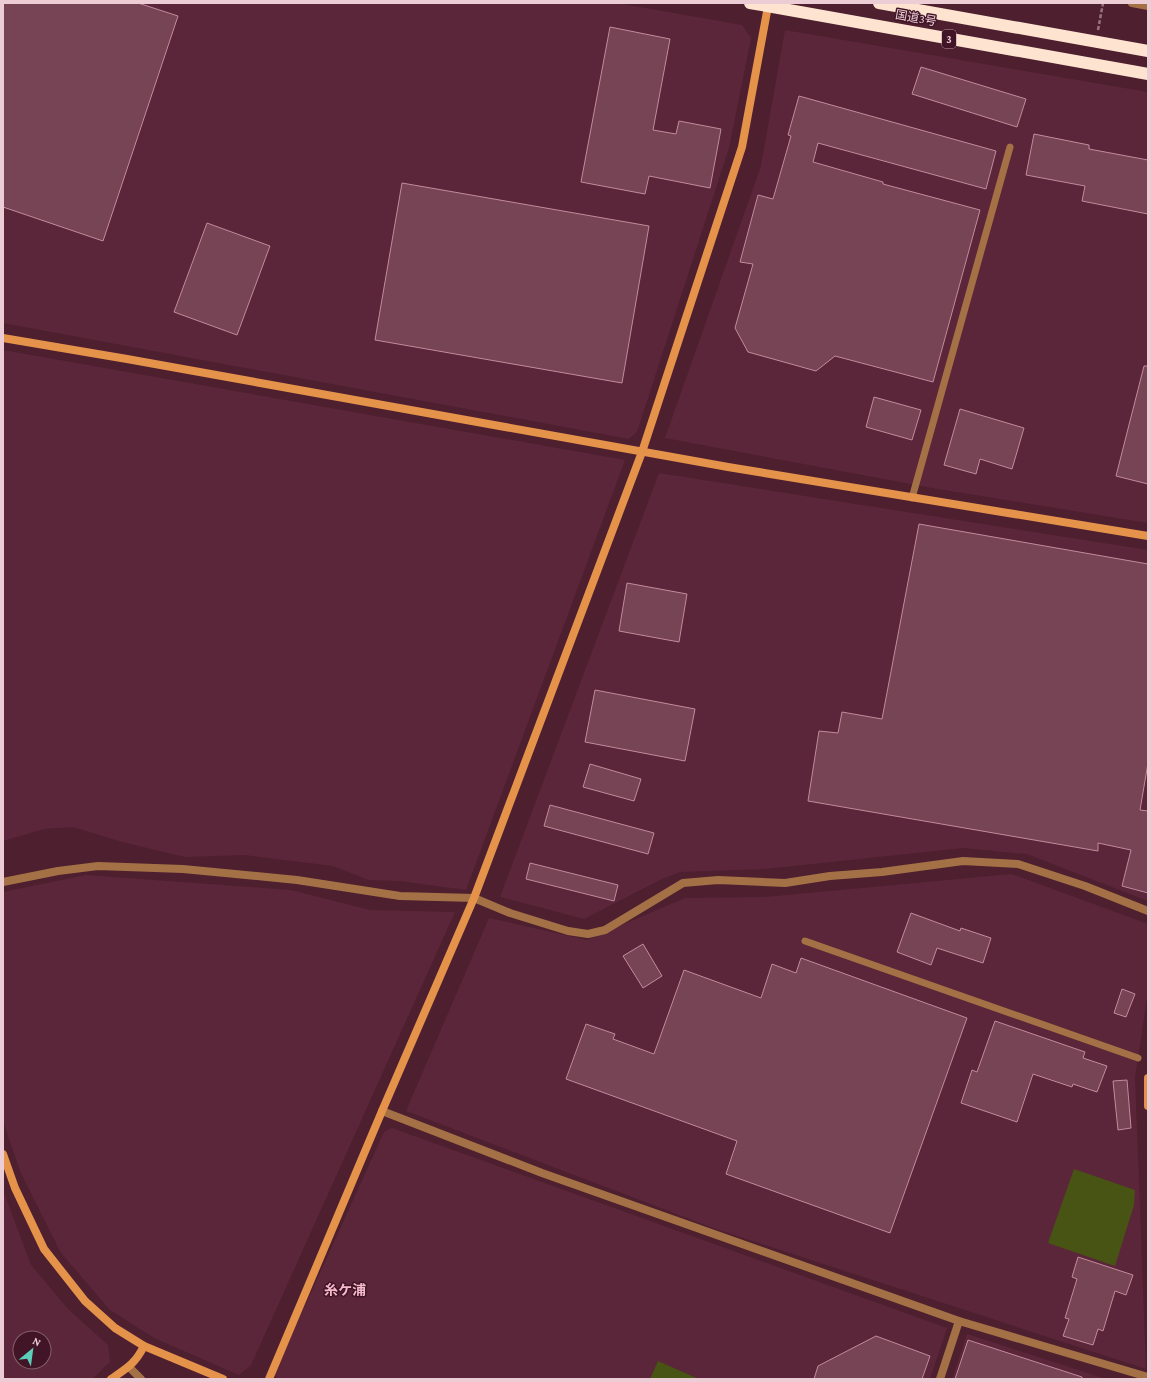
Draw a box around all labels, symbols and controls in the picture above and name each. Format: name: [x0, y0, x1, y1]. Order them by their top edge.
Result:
street label: 国道3号: [894, 7, 938, 29]
road number: 3: [942, 30, 956, 48]
district label: 糸ケ浦: [324, 1282, 366, 1298]
north arrow: [12, 1330, 52, 1370]
text: N: [31, 1334, 43, 1349]

